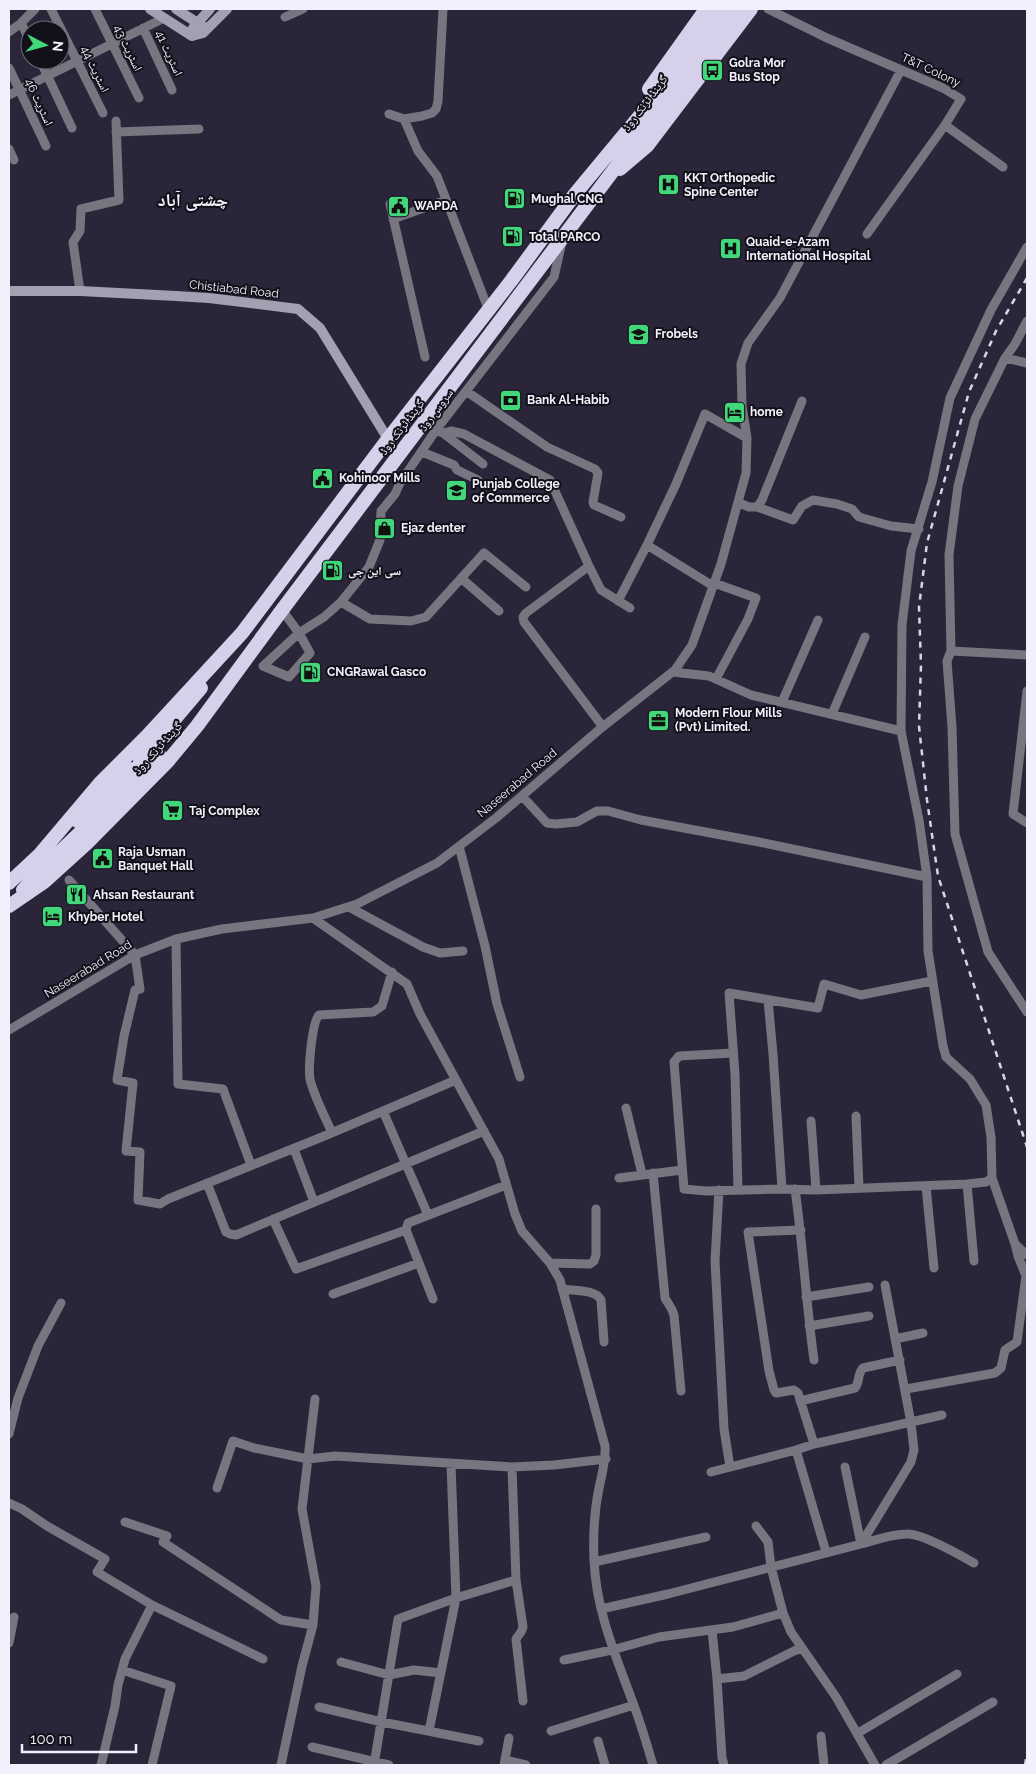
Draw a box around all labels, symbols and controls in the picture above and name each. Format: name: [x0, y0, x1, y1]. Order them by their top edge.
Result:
north arrow: [20, 20, 70, 70]
street label: اسٹریٹ 43: [111, 23, 145, 74]
street label: اسٹریٹ 41: [152, 28, 186, 78]
text: N: [49, 40, 66, 53]
street label: اسٹریٹ 44: [78, 43, 112, 95]
street label: T&T Colony: [899, 50, 963, 90]
place label: Golra Mor Bus Stop: [729, 56, 786, 84]
bus stop icon: Golra Mor Bus Stop: [701, 58, 725, 82]
street label: گرینڈ ٹرنک روڈ: [620, 72, 671, 134]
street label: اسٹریٹ 46: [22, 76, 56, 128]
place label: KKT Orthopedic Spine Center: [684, 171, 775, 199]
hospital icon: KKT Orthopedic Spine Center: [656, 173, 680, 197]
fuel station icon: Mughal CNG: [503, 187, 527, 211]
district label: چشتی آباد: [158, 189, 229, 211]
place label: Mughal CNG: [531, 192, 603, 206]
public building icon: WAPDA: [386, 194, 410, 218]
place label: WAPDA: [414, 199, 459, 213]
fuel station icon: Total PARCO: [501, 225, 525, 249]
place label: Total PARCO: [529, 230, 600, 244]
place label: Quaid-e-Azam International Hospital: [746, 235, 871, 263]
hospital icon: Quaid-e-Azam International Hospital: [718, 237, 742, 261]
street label: Chistiabad Road: [188, 277, 280, 301]
school or university icon: Frobels: [627, 322, 651, 346]
place label: Frobels: [655, 327, 698, 341]
street label: سروس روڈ: [416, 386, 456, 434]
bank icon: Bank Al-Habib: [499, 388, 523, 412]
place label: Bank Al-Habib: [527, 393, 610, 407]
street label: گرینڈ ٹرنک روڈ: [377, 396, 428, 458]
hotel icon: home: [722, 400, 746, 424]
place label: home: [750, 405, 783, 419]
public building icon: Kohinoor Mills: [311, 466, 335, 490]
place label: Kohinoor Mills: [339, 471, 420, 485]
place label: Punjab College of Commerce: [472, 477, 560, 505]
school or university icon: Punjab College of Commerce: [444, 479, 468, 503]
shop icon: Ejaz denter: [373, 516, 397, 540]
place label: Ejaz denter: [401, 521, 466, 535]
fuel station icon: سی این جی: [320, 559, 344, 583]
place label: سی این جی: [348, 564, 401, 579]
fuel station icon: CNGRawal Gasco: [299, 660, 323, 684]
place label: CNGRawal Gasco: [327, 665, 426, 679]
place label: Modern Flour Mills (Pvt) Limited.: [675, 706, 782, 734]
office icon: Modern Flour Mills (Pvt) Limited.: [647, 708, 671, 732]
street label: گرینڈ ٹرنک روڈ: [131, 719, 185, 777]
street label: Naseerabad Road: [474, 746, 560, 820]
supermarket icon: Taj Complex: [161, 799, 185, 823]
place label: Taj Complex: [189, 804, 260, 818]
place label: Raja Usman Banquet Hall: [118, 845, 193, 873]
public building icon: Raja Usman Banquet Hall: [90, 847, 114, 871]
restaurant icon: Ahsan Restaurant: [65, 883, 89, 907]
place label: Ahsan Restaurant: [93, 888, 195, 902]
hotel icon: Khyber Hotel: [40, 905, 64, 929]
place label: Khyber Hotel: [68, 910, 144, 924]
street label: Naseerabad Road: [42, 937, 134, 1001]
scale bar: [22, 1722, 136, 1754]
text: 100 m: [30, 1730, 72, 1748]

